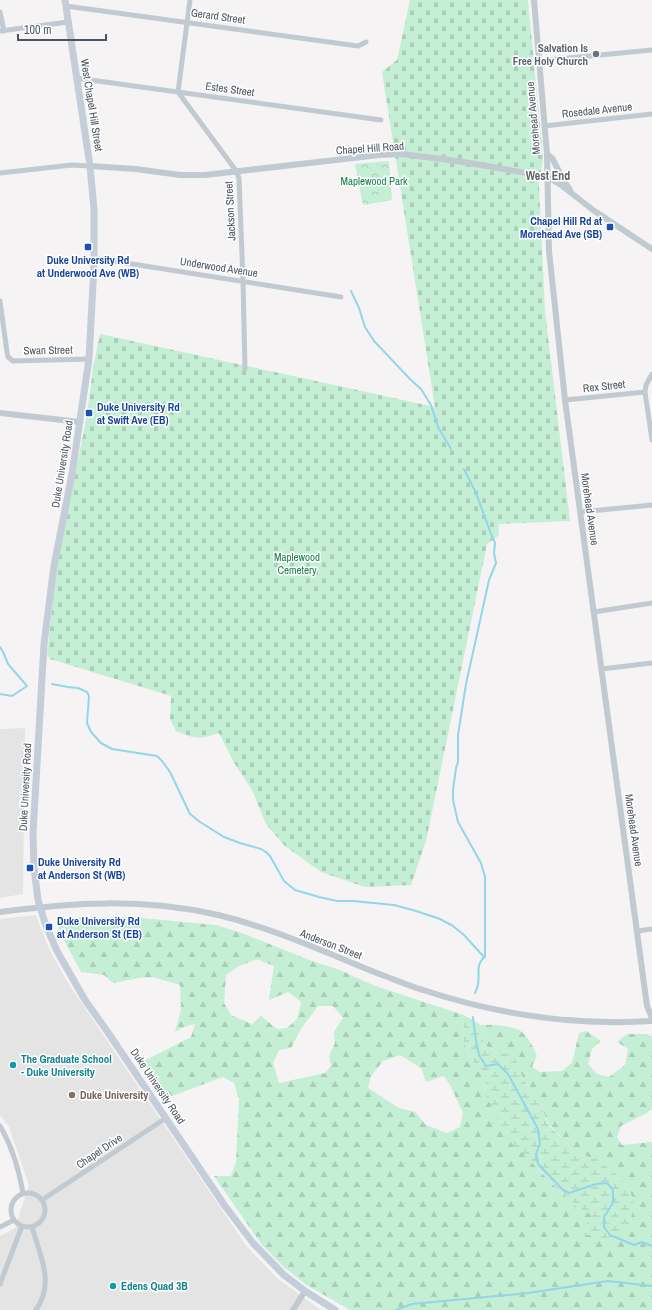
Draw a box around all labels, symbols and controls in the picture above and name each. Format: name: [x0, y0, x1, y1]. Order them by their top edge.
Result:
street label: Gerard Street: [190, 5, 247, 27]
scale bar: [18, 16, 106, 42]
text: 100 m: [24, 22, 51, 38]
place label: Salvation Is Free Holy Church: [513, 41, 588, 68]
marker: Salvation Is Free Holy Church: [591, 49, 601, 59]
street label: West Chapel Hill Street: [78, 58, 106, 153]
street label: Estes Street: [205, 79, 256, 99]
street label: Morehead Avenue: [523, 81, 543, 155]
street label: Rosedale Avenue: [561, 99, 633, 121]
street label: Chapel Hill Road: [336, 139, 404, 157]
district label: West End: [526, 168, 570, 184]
park label: Maplewood Park: [340, 174, 408, 188]
street label: Jackson Street: [221, 180, 239, 241]
place label: Chapel Hill Rd at Morehead Ave (SB): [520, 214, 602, 241]
marker: Chapel Hill Rd at Morehead Ave (SB): [605, 222, 615, 232]
marker: Duke University Rd at Underwood Ave (WB): [83, 242, 93, 252]
place label: Duke University Rd at Underwood Ave (WB): [37, 253, 139, 280]
street label: Underwood Avenue: [179, 254, 259, 280]
street label: Swan Street: [23, 343, 73, 357]
street label: Rex Street: [582, 377, 626, 395]
place label: Duke University Rd at Swift Ave (EB): [97, 400, 180, 427]
marker: Duke University Rd at Swift Ave (EB): [84, 408, 94, 418]
street label: Duke University Road: [48, 419, 76, 509]
street label: Morehead Avenue: [578, 472, 602, 546]
park label: Maplewood Cemetery: [274, 550, 320, 577]
street label: Duke University Road: [16, 743, 34, 831]
street label: Morehead Avenue: [622, 793, 646, 867]
place label: Duke University Rd at Anderson St (WB): [38, 855, 125, 882]
marker: Duke University Rd at Anderson St (WB): [25, 863, 35, 873]
place label: Duke University Rd at Anderson St (EB): [57, 914, 142, 941]
marker: Duke University Rd at Anderson St (EB): [44, 922, 54, 932]
street label: Anderson Street: [297, 925, 364, 962]
street label: Duke University Road: [128, 1046, 188, 1126]
place label: The Graduate School - Duke University: [21, 1052, 112, 1079]
marker: The Graduate School - Duke University: [8, 1060, 18, 1070]
place label: Duke University: [80, 1088, 148, 1102]
marker: Duke University: [67, 1090, 77, 1100]
street label: Chapel Drive: [73, 1130, 125, 1172]
place label: Edens Quad 3B: [121, 1279, 188, 1293]
marker: Edens Quad 3B: [108, 1281, 118, 1291]

